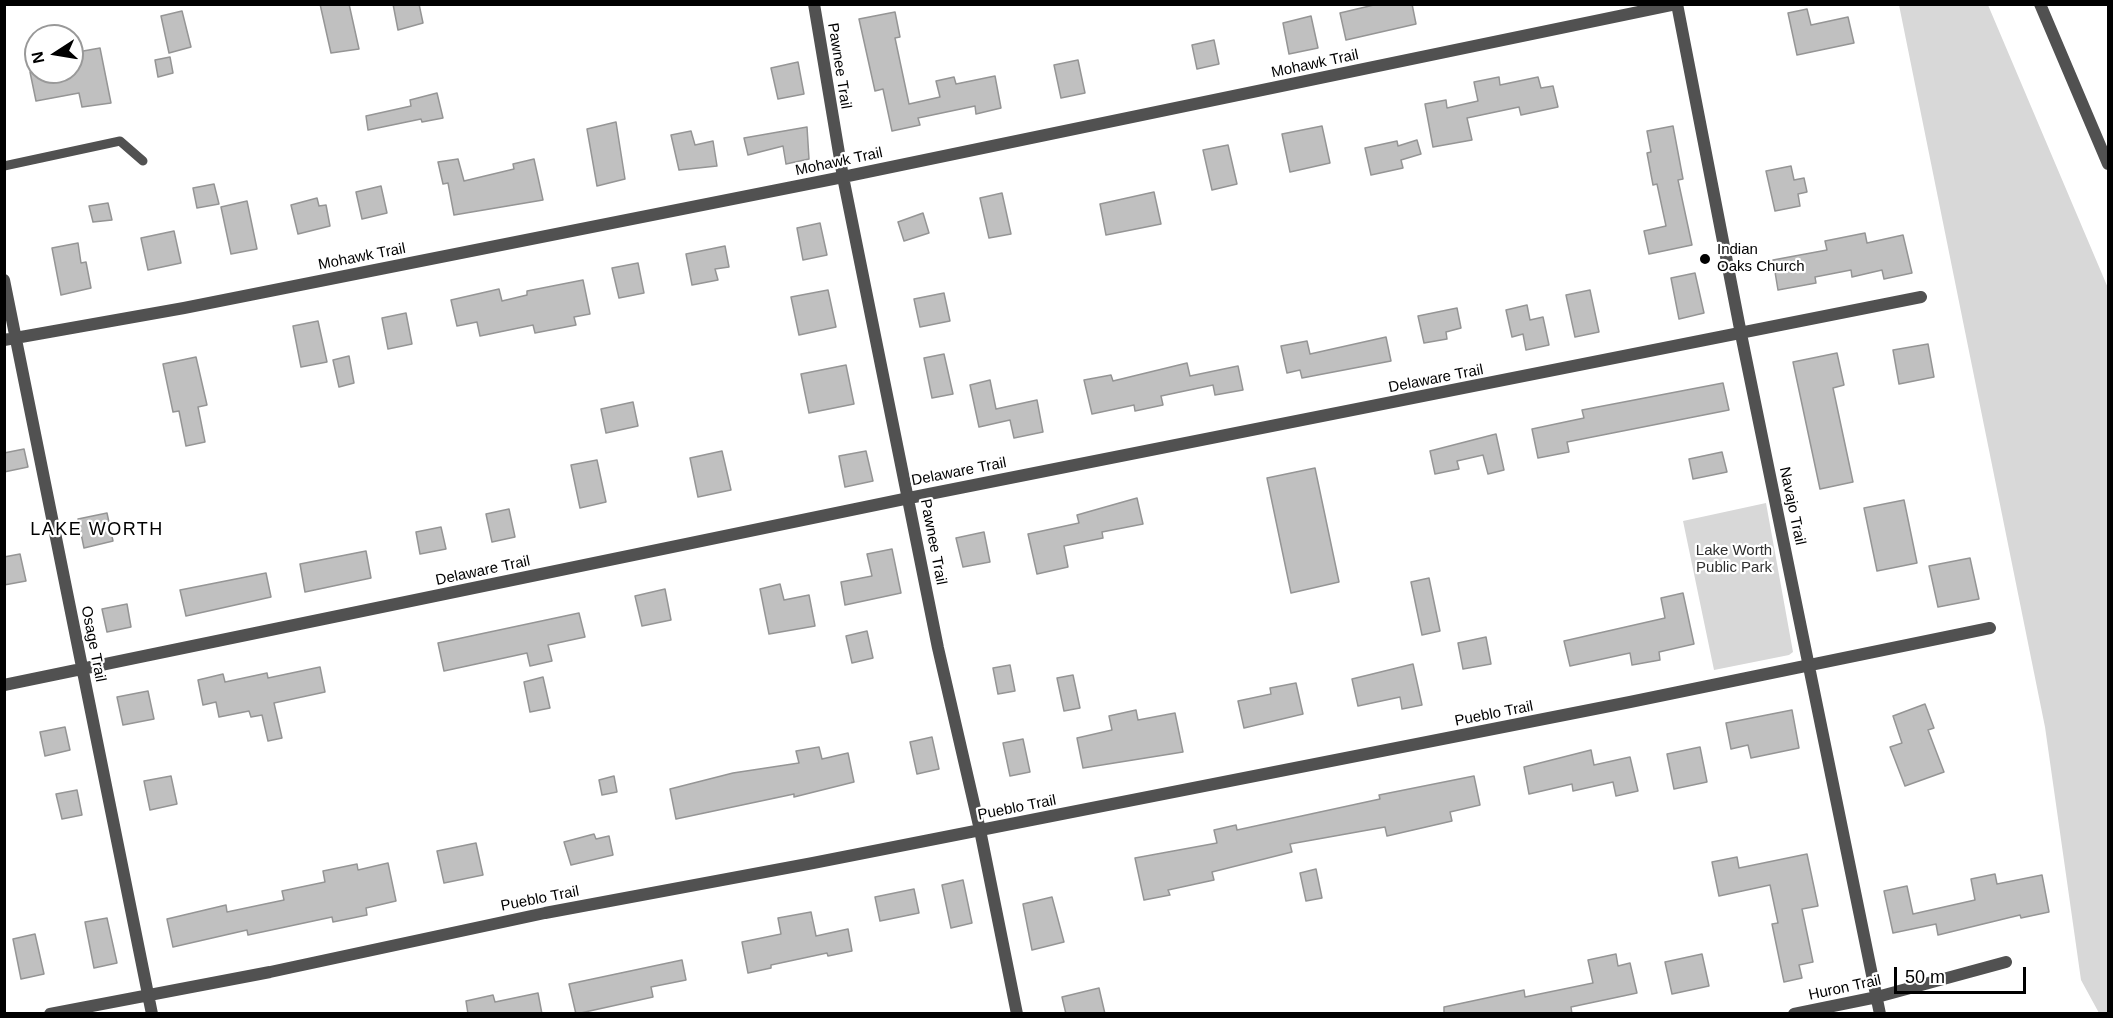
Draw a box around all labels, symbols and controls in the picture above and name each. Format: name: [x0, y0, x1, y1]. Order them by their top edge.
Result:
street label: Pawnee Trail: [823, 22, 855, 110]
north arrow: [24, 24, 84, 84]
street label: Mohawk Trail: [1270, 46, 1360, 82]
text: N: [28, 50, 47, 65]
street label: Mohawk Trail: [794, 144, 884, 180]
street label: Mohawk Trail: [317, 240, 407, 274]
place label: Indian Oaks Church: [1717, 241, 1805, 276]
marker: Indian Oaks Church: [1698, 252, 1712, 266]
street label: Delaware Trail: [1387, 361, 1485, 397]
street label: Delaware Trail: [910, 454, 1008, 490]
street label: Navajo Trail: [1775, 465, 1809, 547]
street label: Pawnee Trail: [916, 498, 950, 586]
district label: LAKE WORTH: [30, 519, 164, 541]
park label: Lake Worth Public Park: [1696, 542, 1772, 577]
street label: Delaware Trail: [434, 552, 532, 590]
street label: Osage Trail: [77, 605, 109, 683]
street label: Pueblo Trail: [1453, 698, 1535, 730]
street label: Pueblo Trail: [976, 792, 1058, 824]
street label: Pueblo Trail: [499, 883, 581, 915]
scale bar: [1897, 955, 2029, 993]
text: 50 m: [1905, 967, 1945, 987]
street label: Huron Trail: [1807, 972, 1883, 1004]

